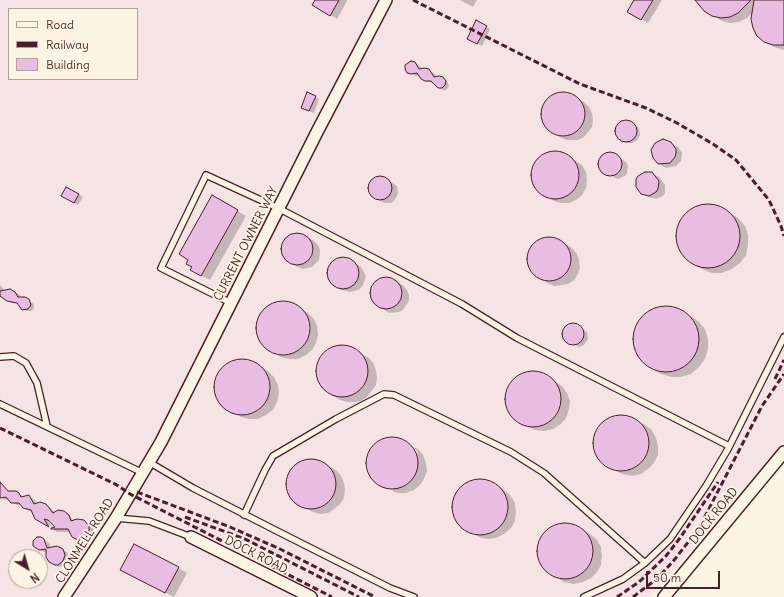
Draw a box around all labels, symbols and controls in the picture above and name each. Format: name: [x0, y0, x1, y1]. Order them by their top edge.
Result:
legend: [8, 8, 138, 80]
text: Road: [46, 17, 74, 32]
text: Railway: [46, 37, 89, 52]
text: Building: [46, 57, 90, 72]
street label: CURRENT OWNER WAY: [211, 184, 281, 304]
street label: DOCK ROAD: [687, 485, 741, 547]
street label: CLONMELL ROAD: [53, 496, 117, 586]
street label: DOCK ROAD: [222, 533, 290, 577]
north arrow: [8, 549, 48, 589]
scale bar: [648, 563, 722, 589]
text: N: [27, 570, 42, 586]
text: 50 m: [653, 570, 681, 585]

